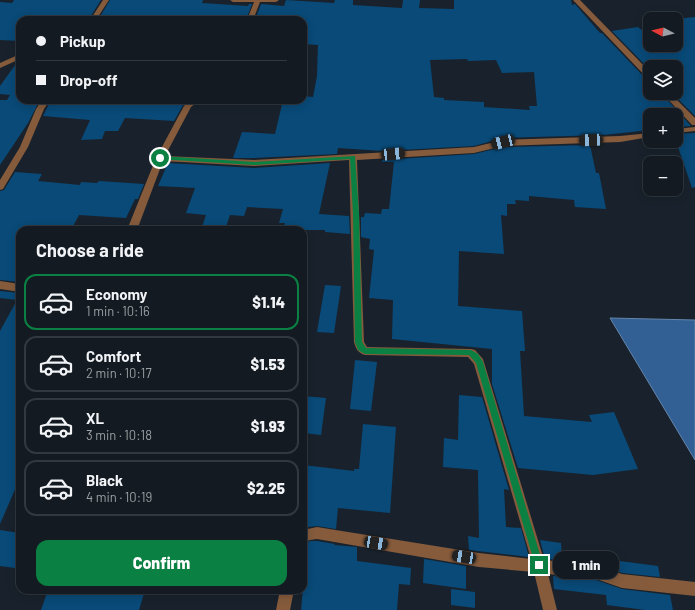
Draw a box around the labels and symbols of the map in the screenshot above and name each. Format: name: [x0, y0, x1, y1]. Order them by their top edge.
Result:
north arrow: [643, 12, 683, 52]
car: [490, 133, 516, 151]
car: [579, 134, 603, 146]
car: [381, 147, 405, 161]
route start: [151, 149, 169, 167]
car: [363, 535, 389, 551]
car: [451, 549, 477, 565]
callout: 1 min: [553, 551, 619, 579]
route end: [530, 556, 548, 574]

